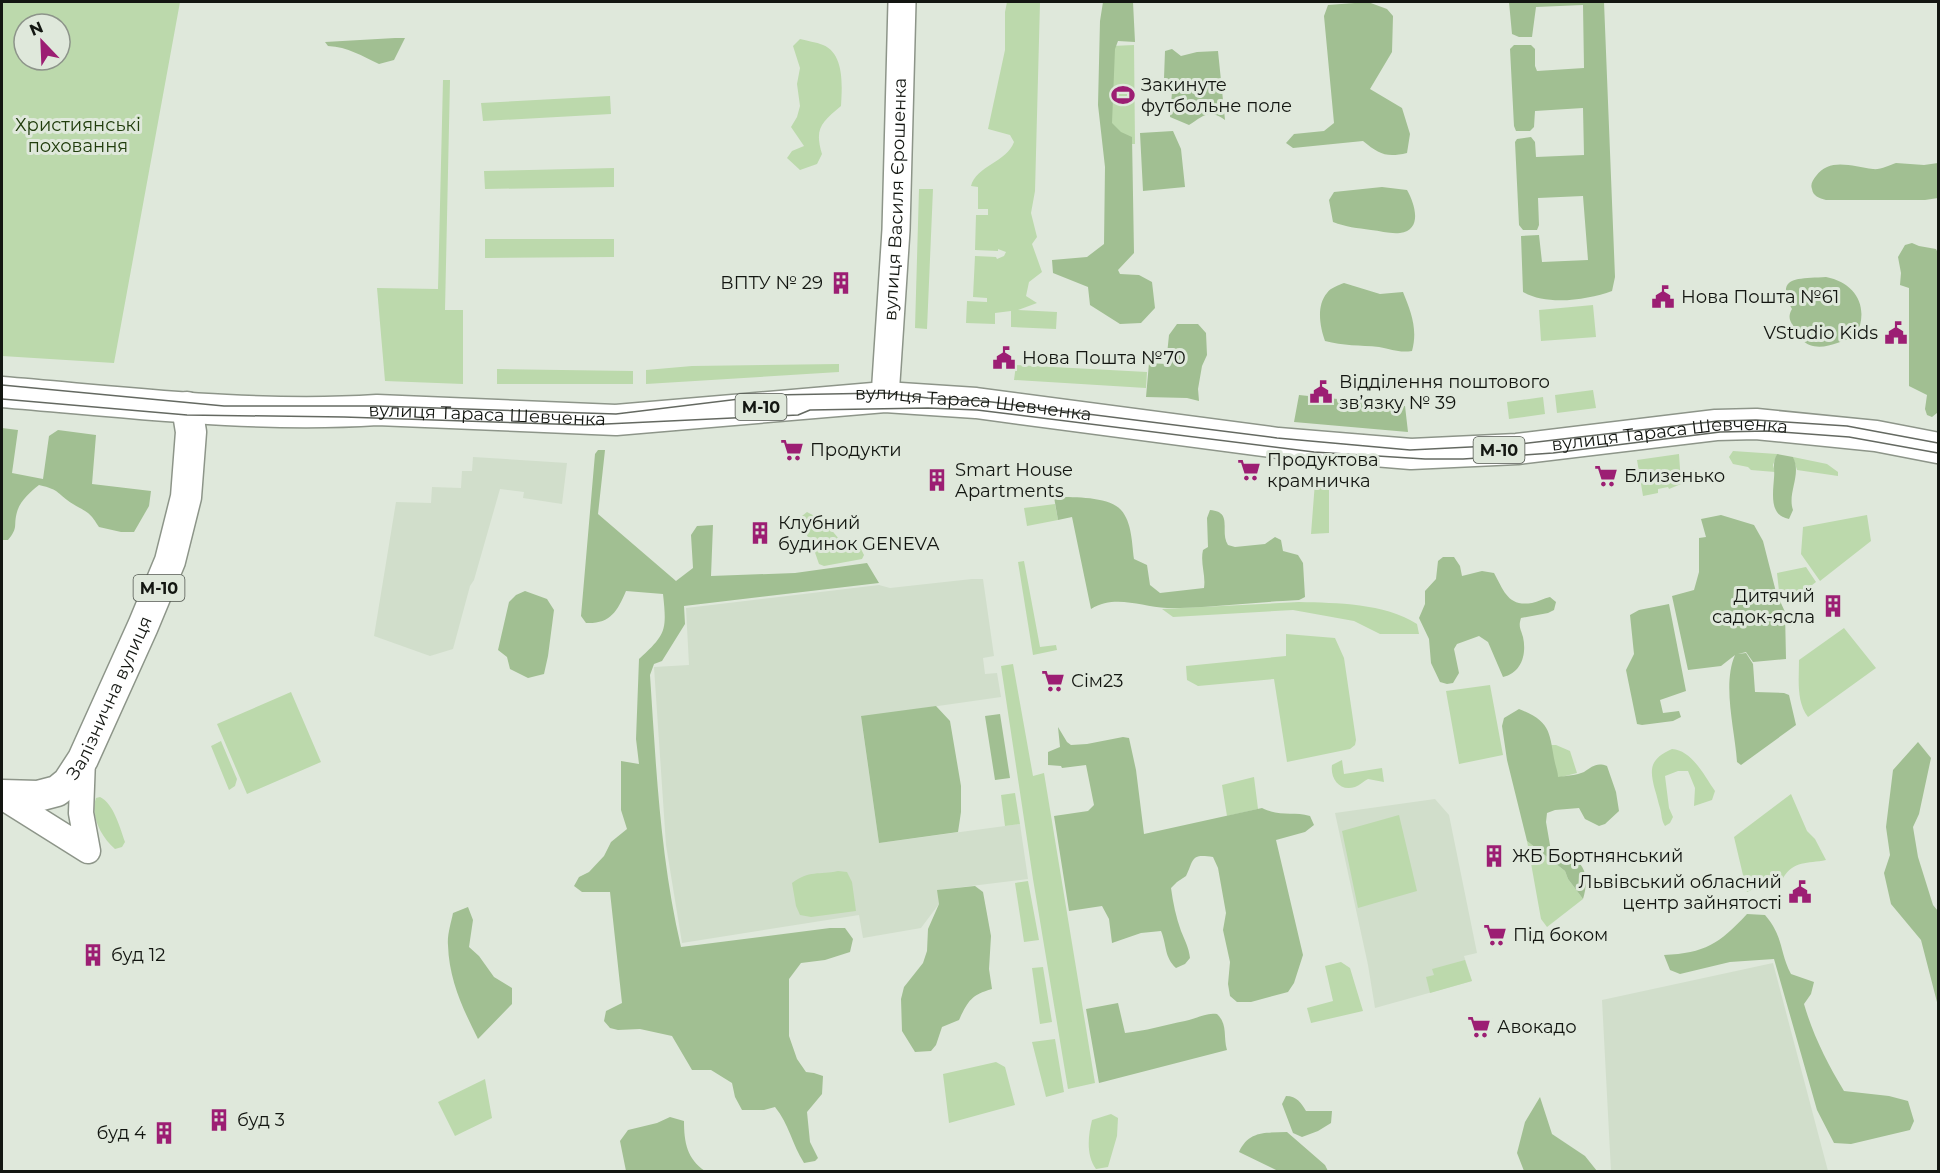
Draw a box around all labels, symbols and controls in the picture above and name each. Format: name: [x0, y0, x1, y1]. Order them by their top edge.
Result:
north arrow: [12, 12, 72, 72]
text: N: [27, 17, 46, 40]
place label: Закинуте футбольне поле: [1141, 74, 1292, 117]
street label: вулиця Василя Єрошенка: [879, 78, 911, 321]
sports icon: Закинуте футбольне поле: [1110, 82, 1136, 108]
park label: Християнські поховання: [15, 114, 141, 157]
building icon: ВПТУ № 29: [828, 270, 854, 296]
place label: ВПТУ № 29: [720, 272, 823, 294]
public building icon: Нова Пошта №61: [1650, 284, 1676, 310]
place label: Нова Пошта №61: [1681, 286, 1839, 308]
public building icon: VStudio Kids: [1883, 320, 1909, 346]
place label: VStudio Kids: [1764, 322, 1878, 344]
public building icon: Нова Пошта №70: [991, 345, 1017, 371]
place label: Нова Пошта №70: [1022, 347, 1186, 369]
place label: Відділення поштового зв’язку № 39: [1339, 371, 1550, 414]
public building icon: Відділення поштового зв’язку № 39: [1308, 379, 1334, 405]
street label: вулиця Тараса Шевченка: [855, 382, 1093, 425]
road number: М-10: [736, 394, 786, 420]
street label: вулиця Тараса Шевченка: [368, 399, 606, 431]
street label: вулиця Тараса Шевченка: [1550, 413, 1789, 456]
supermarket icon: Продукти: [779, 437, 805, 463]
road number: М-10: [1474, 437, 1524, 463]
place label: Продукти: [810, 439, 902, 461]
place label: Продуктова крамничка: [1267, 449, 1379, 492]
supermarket icon: Продуктова крамничка: [1236, 457, 1262, 483]
place label: Smart House Apartments: [955, 459, 1073, 502]
supermarket icon: Близенько: [1593, 463, 1619, 489]
place label: Близенько: [1624, 465, 1725, 487]
building icon: Smart House Apartments: [924, 467, 950, 493]
place label: Клубний будинок GENEVA: [778, 512, 939, 555]
building icon: Клубний будинок GENEVA: [747, 520, 773, 546]
road number: М-10: [134, 575, 184, 601]
place label: Дитячий садок-ясла: [1712, 585, 1815, 628]
building icon: Дитячий садок-ясла: [1820, 593, 1846, 619]
street label: Залізнична вулиця: [62, 613, 157, 784]
supermarket icon: Сім23: [1040, 668, 1066, 694]
place label: Сім23: [1071, 670, 1123, 692]
building icon: ЖБ Бортнянський: [1481, 843, 1507, 869]
place label: ЖБ Бортнянський: [1512, 845, 1683, 867]
place label: Львівський обласний центр зайнятості: [1579, 871, 1782, 914]
public building icon: Львівський обласний центр зайнятості: [1787, 879, 1813, 905]
supermarket icon: Під боком: [1482, 922, 1508, 948]
place label: Під боком: [1513, 924, 1608, 946]
building icon: буд 12: [80, 942, 106, 968]
place label: буд 12: [111, 944, 165, 966]
supermarket icon: Авокадо: [1466, 1014, 1492, 1040]
place label: Авокадо: [1497, 1016, 1577, 1038]
building icon: буд 3: [206, 1107, 232, 1133]
place label: буд 3: [237, 1109, 285, 1131]
building icon: буд 4: [151, 1120, 177, 1146]
place label: буд 4: [96, 1122, 146, 1144]

